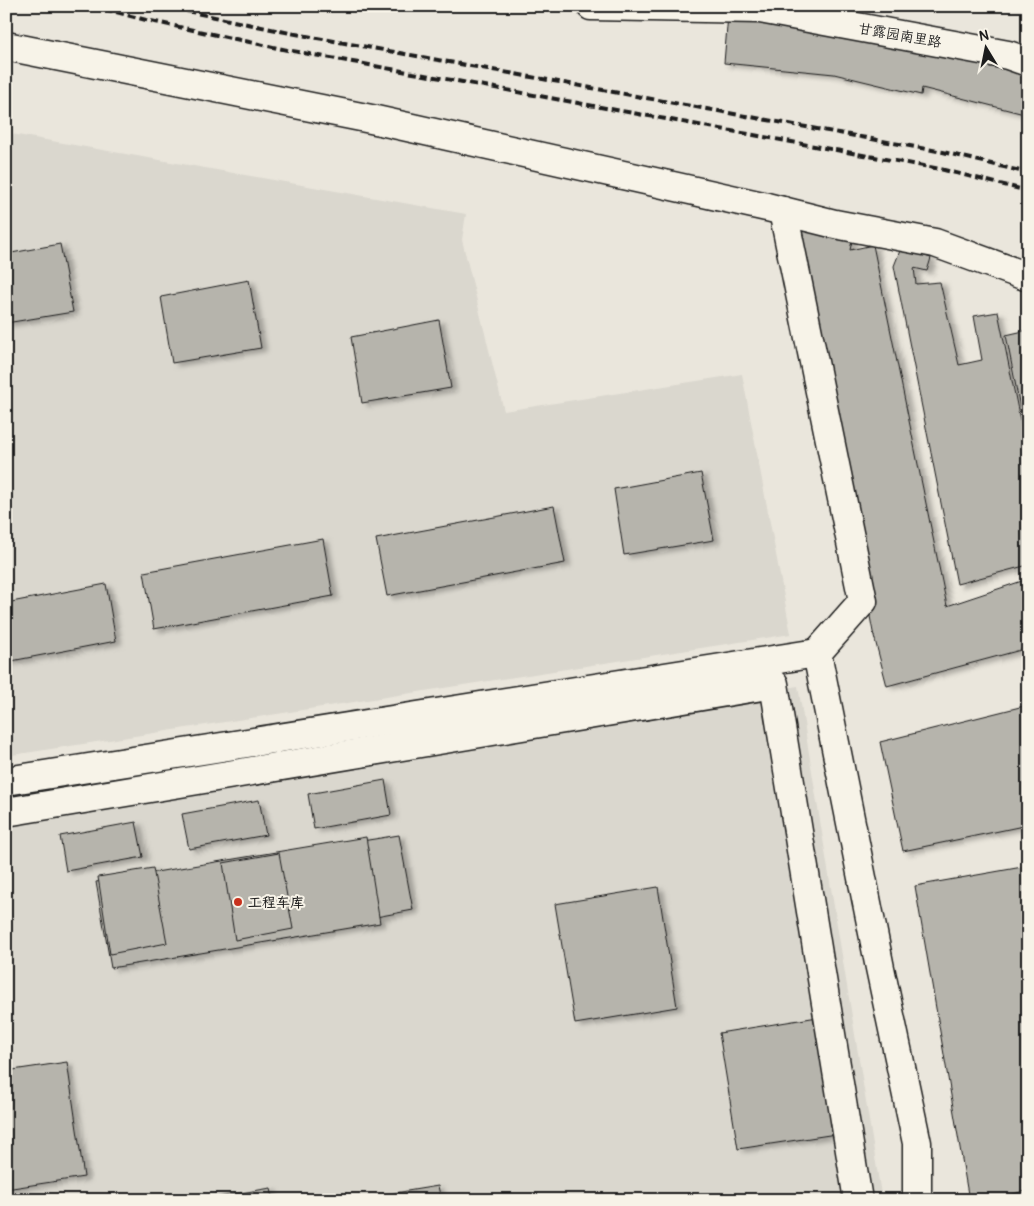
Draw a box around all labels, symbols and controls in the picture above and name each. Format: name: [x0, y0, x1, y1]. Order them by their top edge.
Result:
street label: 甘露园南里路: [857, 20, 943, 51]
north arrow: [962, 22, 1012, 72]
text: N: [978, 26, 990, 45]
place label: 工程车库: [248, 894, 304, 911]
marker: 工程车库: [232, 896, 244, 908]

